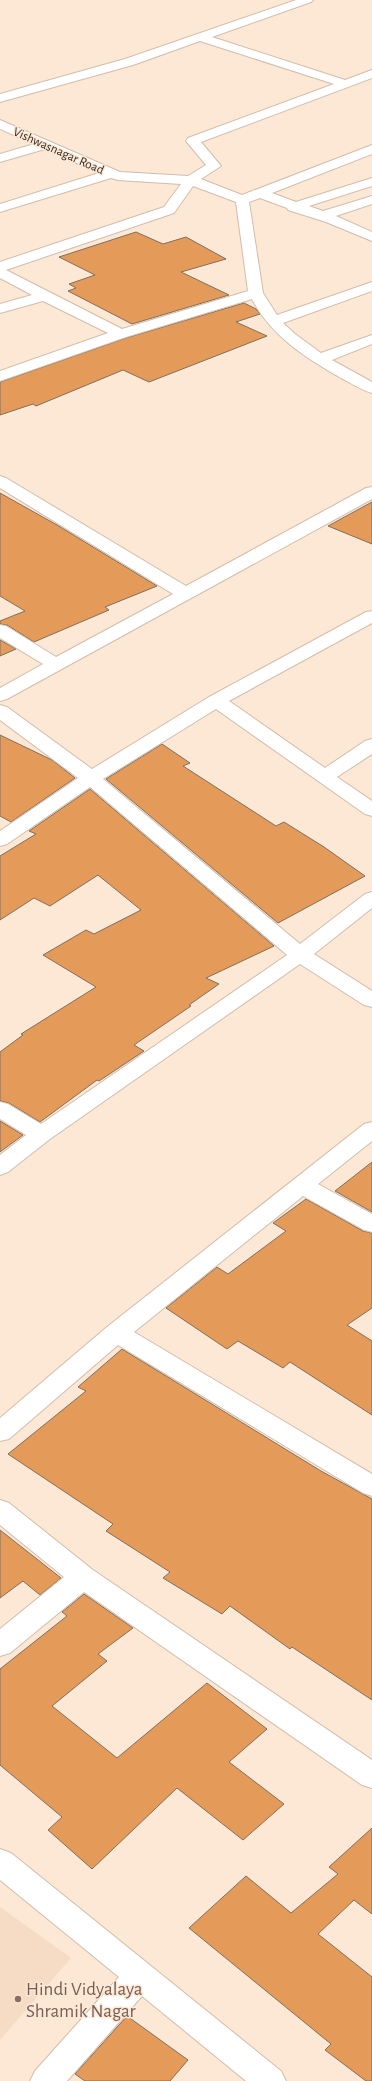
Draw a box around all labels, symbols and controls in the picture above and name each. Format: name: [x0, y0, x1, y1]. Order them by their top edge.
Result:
street label: Vishwasnagar Road: [11, 125, 106, 177]
place label: Hindi Vidyalaya Shramik Nagar: [26, 1980, 143, 2021]
marker: Hindi Vidyalaya Shramik Nagar: [13, 1994, 23, 2004]

